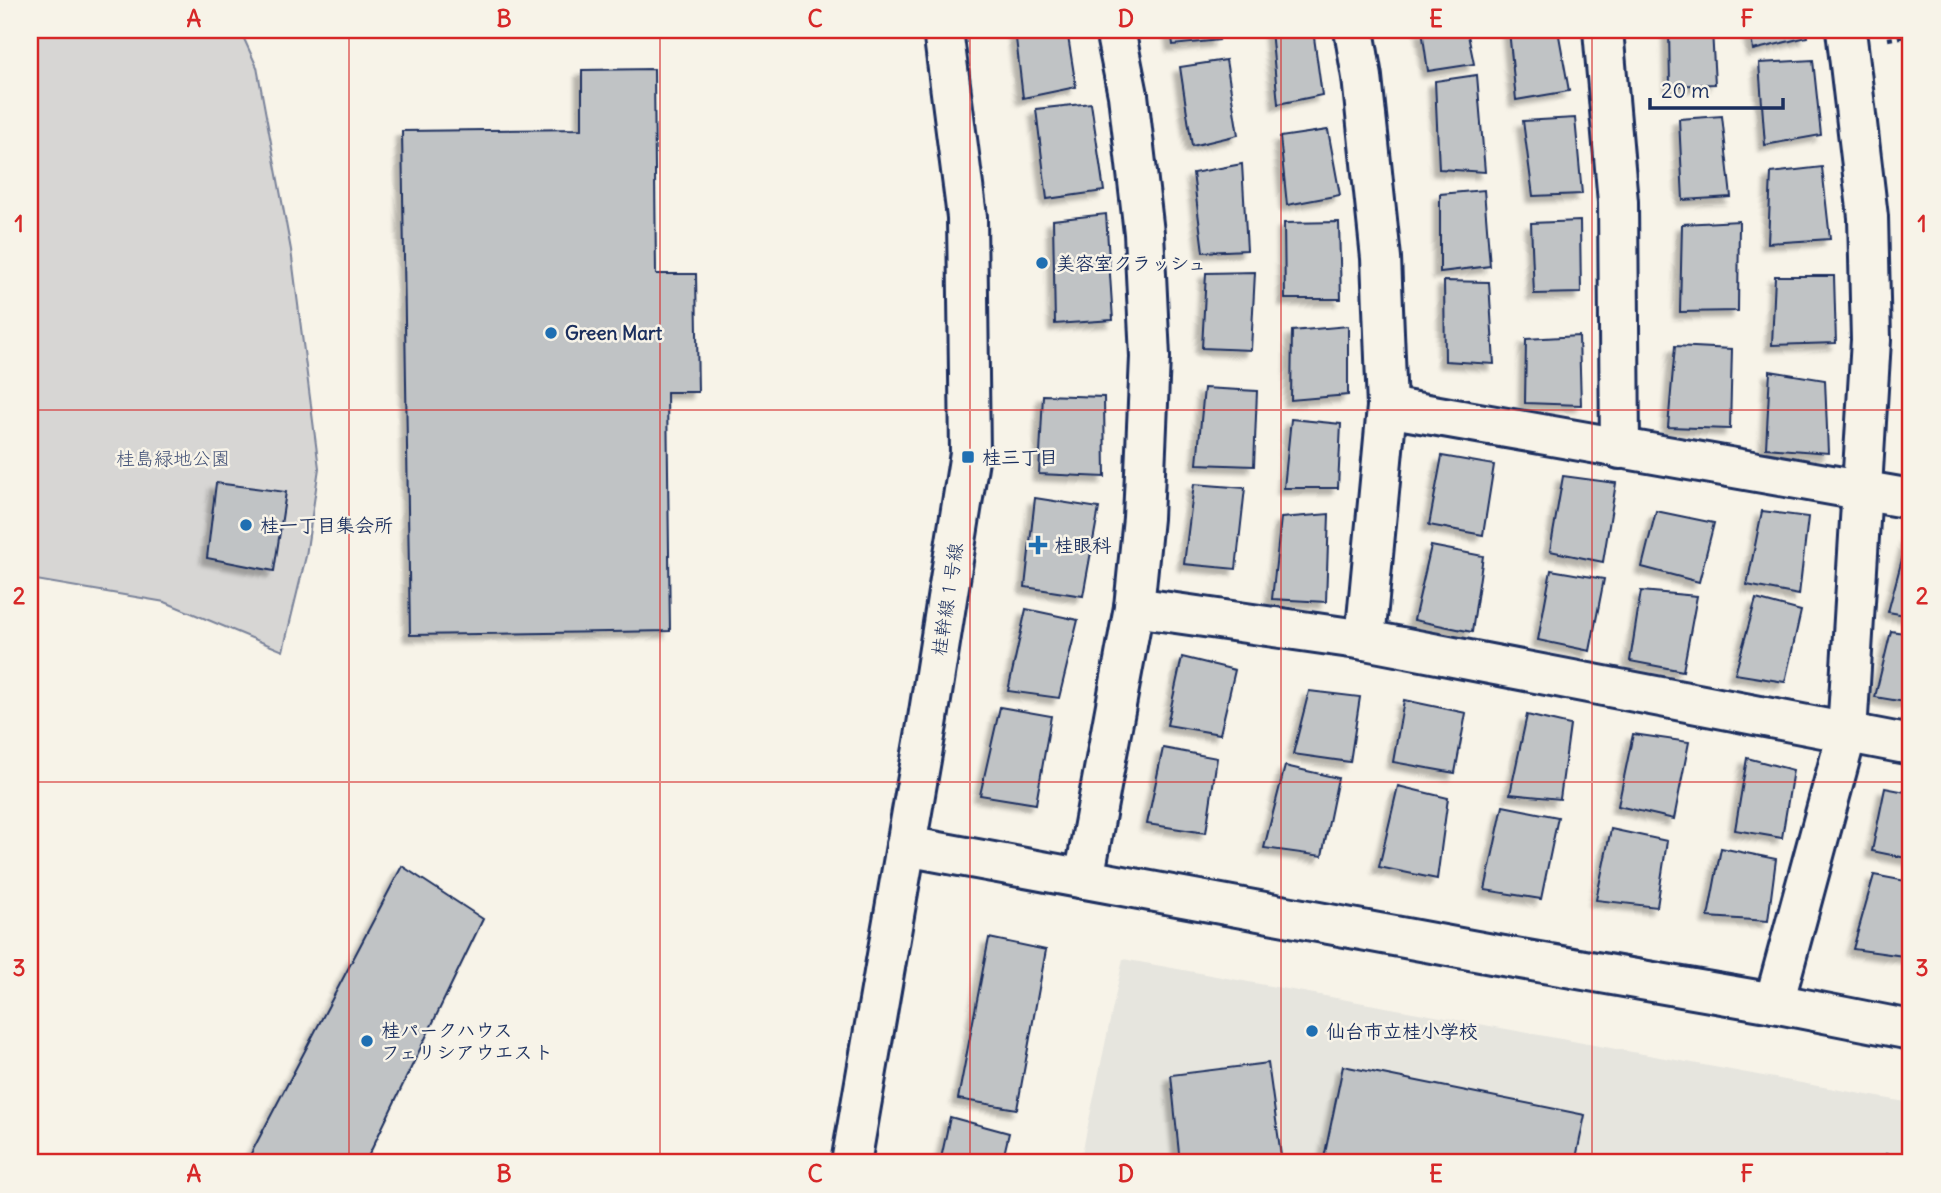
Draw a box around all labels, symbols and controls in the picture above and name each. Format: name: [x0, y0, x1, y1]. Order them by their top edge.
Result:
text: A: [187, 4, 202, 33]
text: B: [496, 4, 512, 33]
text: C: [807, 4, 823, 33]
text: D: [1118, 4, 1134, 33]
text: E: [1429, 4, 1443, 33]
text: F: [1740, 4, 1754, 33]
scale bar: [1650, 66, 1784, 110]
text: 20 m: [1661, 77, 1710, 104]
text: 1: [14, 209, 24, 238]
text: 1: [1917, 209, 1927, 238]
place label: 美容室クラッシュ: [1056, 251, 1206, 275]
marker: 美容室クラッシュ: [1034, 255, 1050, 271]
place label: Green Mart: [565, 321, 663, 345]
marker: Green Mart: [543, 325, 559, 341]
place label: 桂三丁目: [982, 445, 1058, 469]
park label: 桂島緑地公園: [116, 446, 230, 470]
marker: 桂三丁目: [960, 449, 976, 465]
place label: 桂一丁目集会所: [260, 513, 393, 537]
marker: 桂一丁目集会所: [238, 517, 254, 533]
place label: 桂眼科: [1054, 533, 1112, 557]
marker: 桂眼科: [1028, 535, 1048, 555]
street label: 桂幹線１号線: [926, 541, 968, 657]
text: 2: [13, 581, 26, 610]
text: 2: [1916, 581, 1929, 610]
text: 3: [12, 953, 26, 982]
text: 3: [1915, 953, 1929, 982]
place label: 桂パークハウス フェリシアウエスト: [381, 1018, 553, 1064]
place label: 仙台市立桂小学校: [1326, 1019, 1478, 1043]
marker: 仙台市立桂小学校: [1304, 1023, 1320, 1039]
marker: 桂パークハウス フェリシアウエスト: [359, 1033, 375, 1049]
text: A: [187, 1159, 202, 1188]
text: B: [496, 1159, 512, 1188]
text: C: [807, 1159, 823, 1188]
text: D: [1118, 1159, 1134, 1188]
text: E: [1429, 1159, 1443, 1188]
text: F: [1740, 1159, 1754, 1188]

